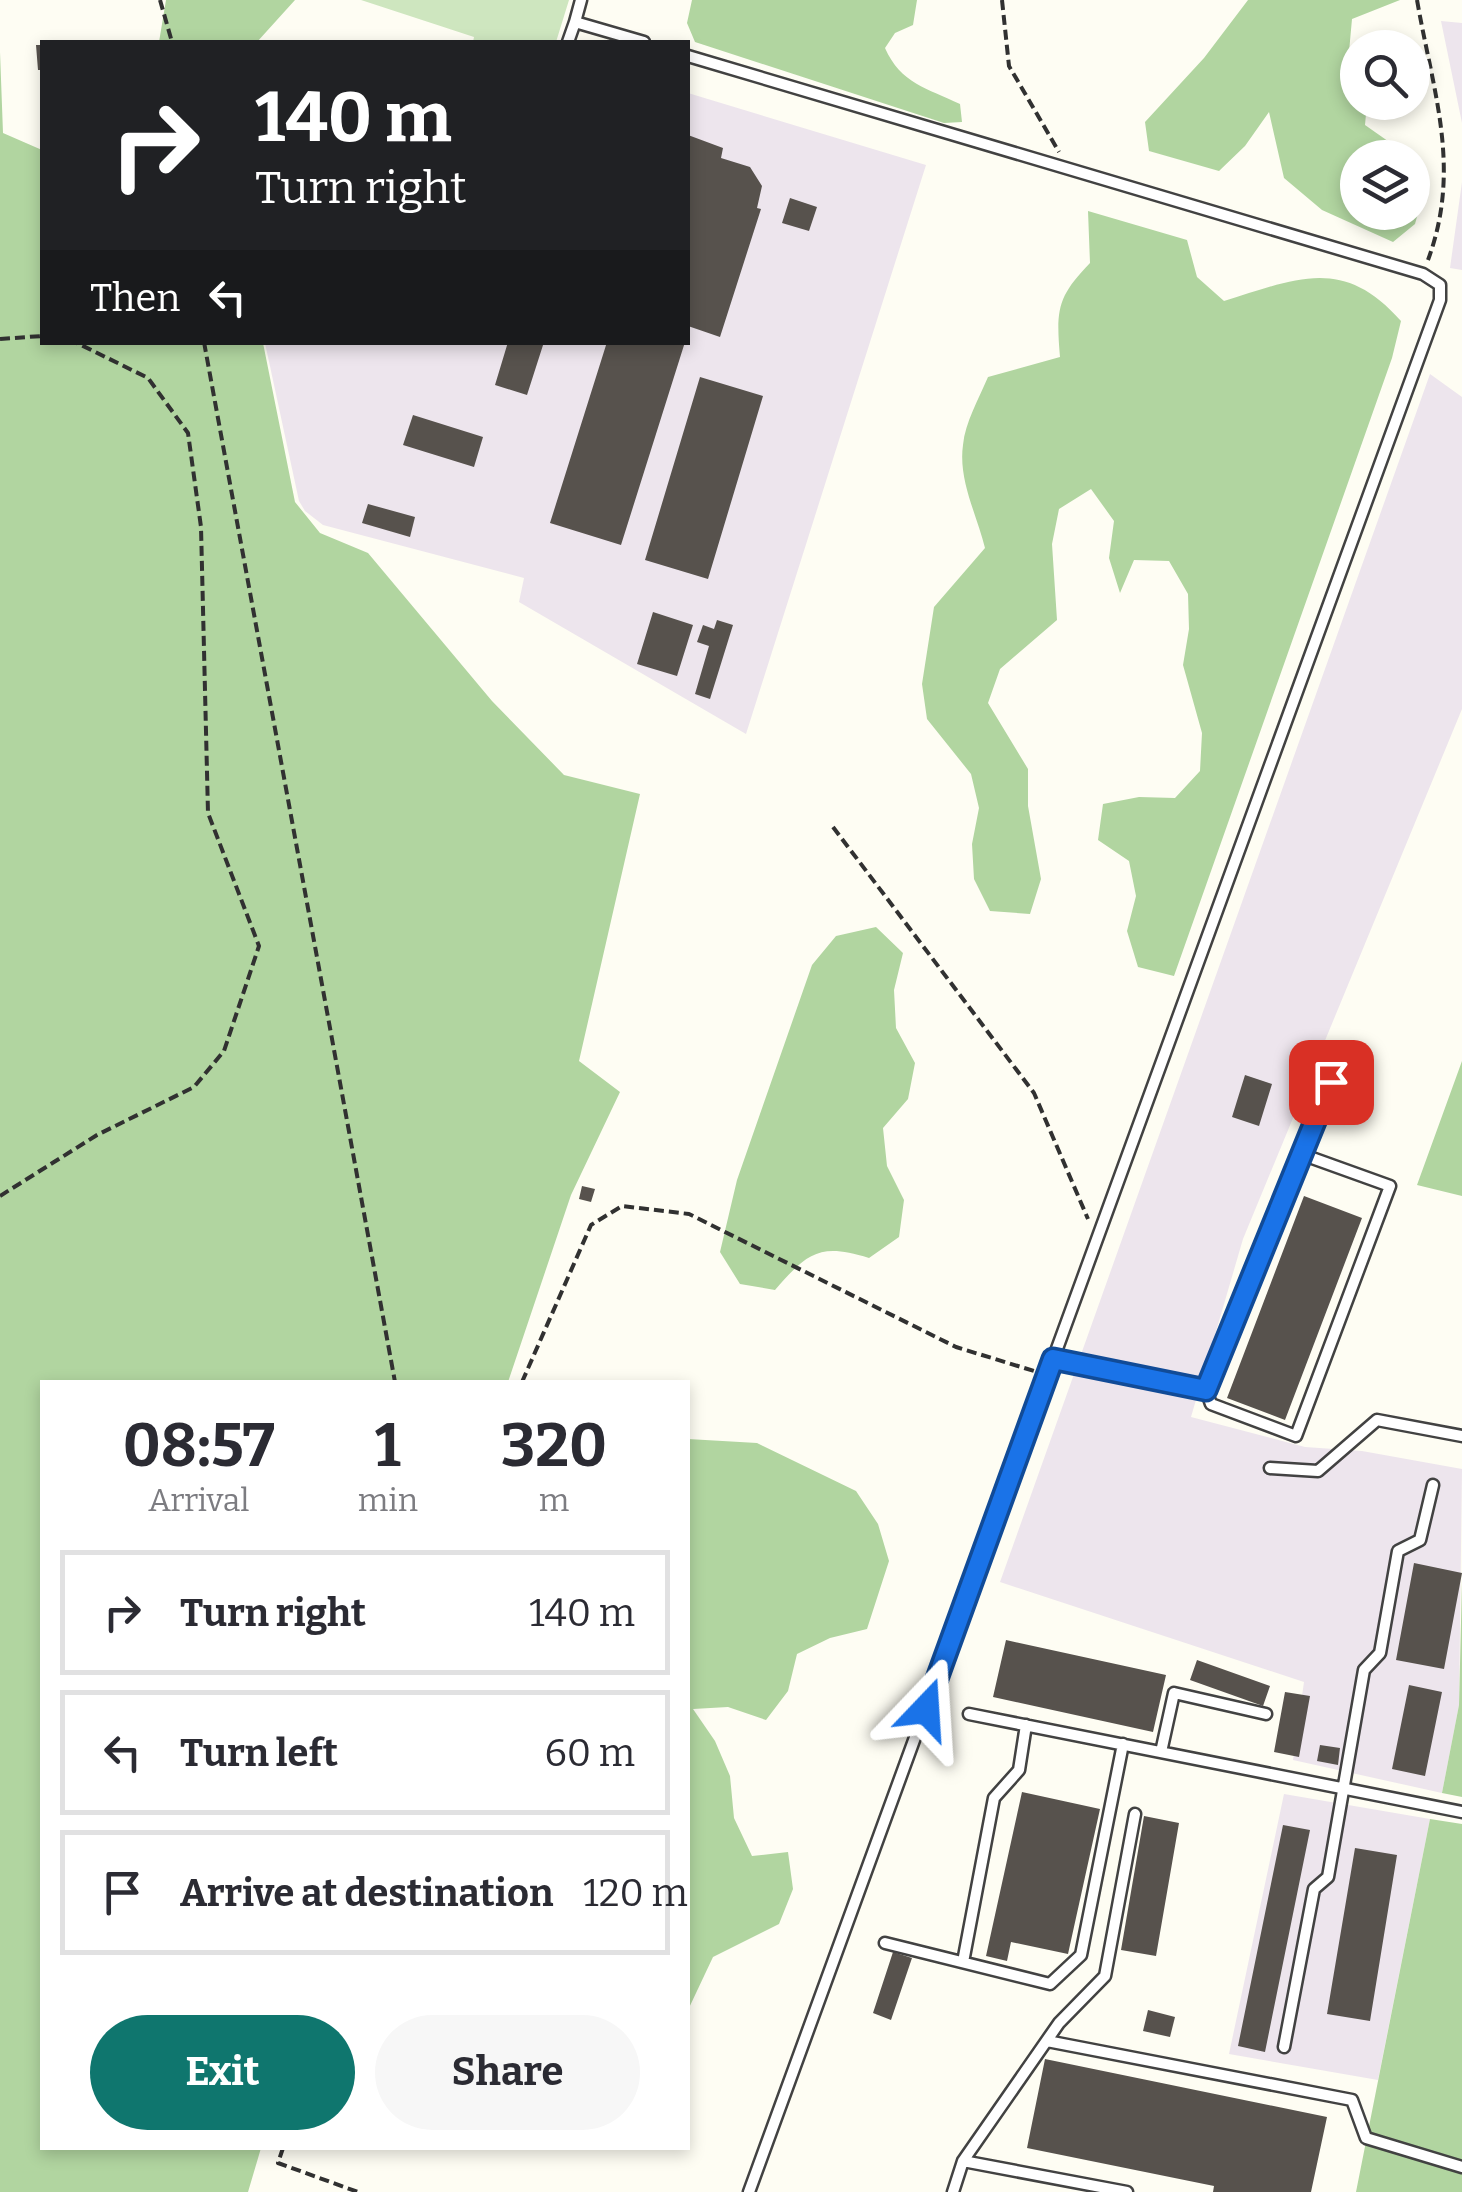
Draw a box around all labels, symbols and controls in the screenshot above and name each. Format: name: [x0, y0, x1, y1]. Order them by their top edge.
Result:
map controls: [1340, 30, 1430, 230]
button: search: [1340, 30, 1430, 120]
text: 140 m: [255, 76, 452, 160]
icon: right: [90, 80, 220, 210]
button: layers: [1340, 140, 1430, 230]
text: Turn right: [255, 161, 467, 215]
icon: left: [200, 270, 255, 325]
text: Then: [90, 275, 180, 321]
pin: [1289, 1040, 1374, 1125]
icon: arrive: [1304, 1055, 1359, 1110]
text: 08:57: [123, 1410, 275, 1482]
text: 1: [375, 1410, 401, 1482]
text: 320: [501, 1410, 607, 1482]
text: Arrival: [148, 1481, 250, 1519]
text: min: [358, 1481, 418, 1519]
text: m: [539, 1481, 569, 1519]
icon: right: [95, 1585, 150, 1640]
text: Turn right: [180, 1590, 366, 1636]
text: 140 m: [529, 1590, 635, 1636]
position arrow: [874, 1657, 978, 1761]
icon: left: [95, 1725, 150, 1780]
text: Turn left: [180, 1730, 338, 1776]
text: 60 m: [544, 1730, 635, 1776]
icon: arrive: [95, 1865, 150, 1920]
text: Arrive at destination: [180, 1870, 553, 1916]
text: 120 m: [583, 1870, 688, 1916]
button: Exit: [90, 2015, 355, 2130]
button: Share: [375, 2015, 640, 2130]

